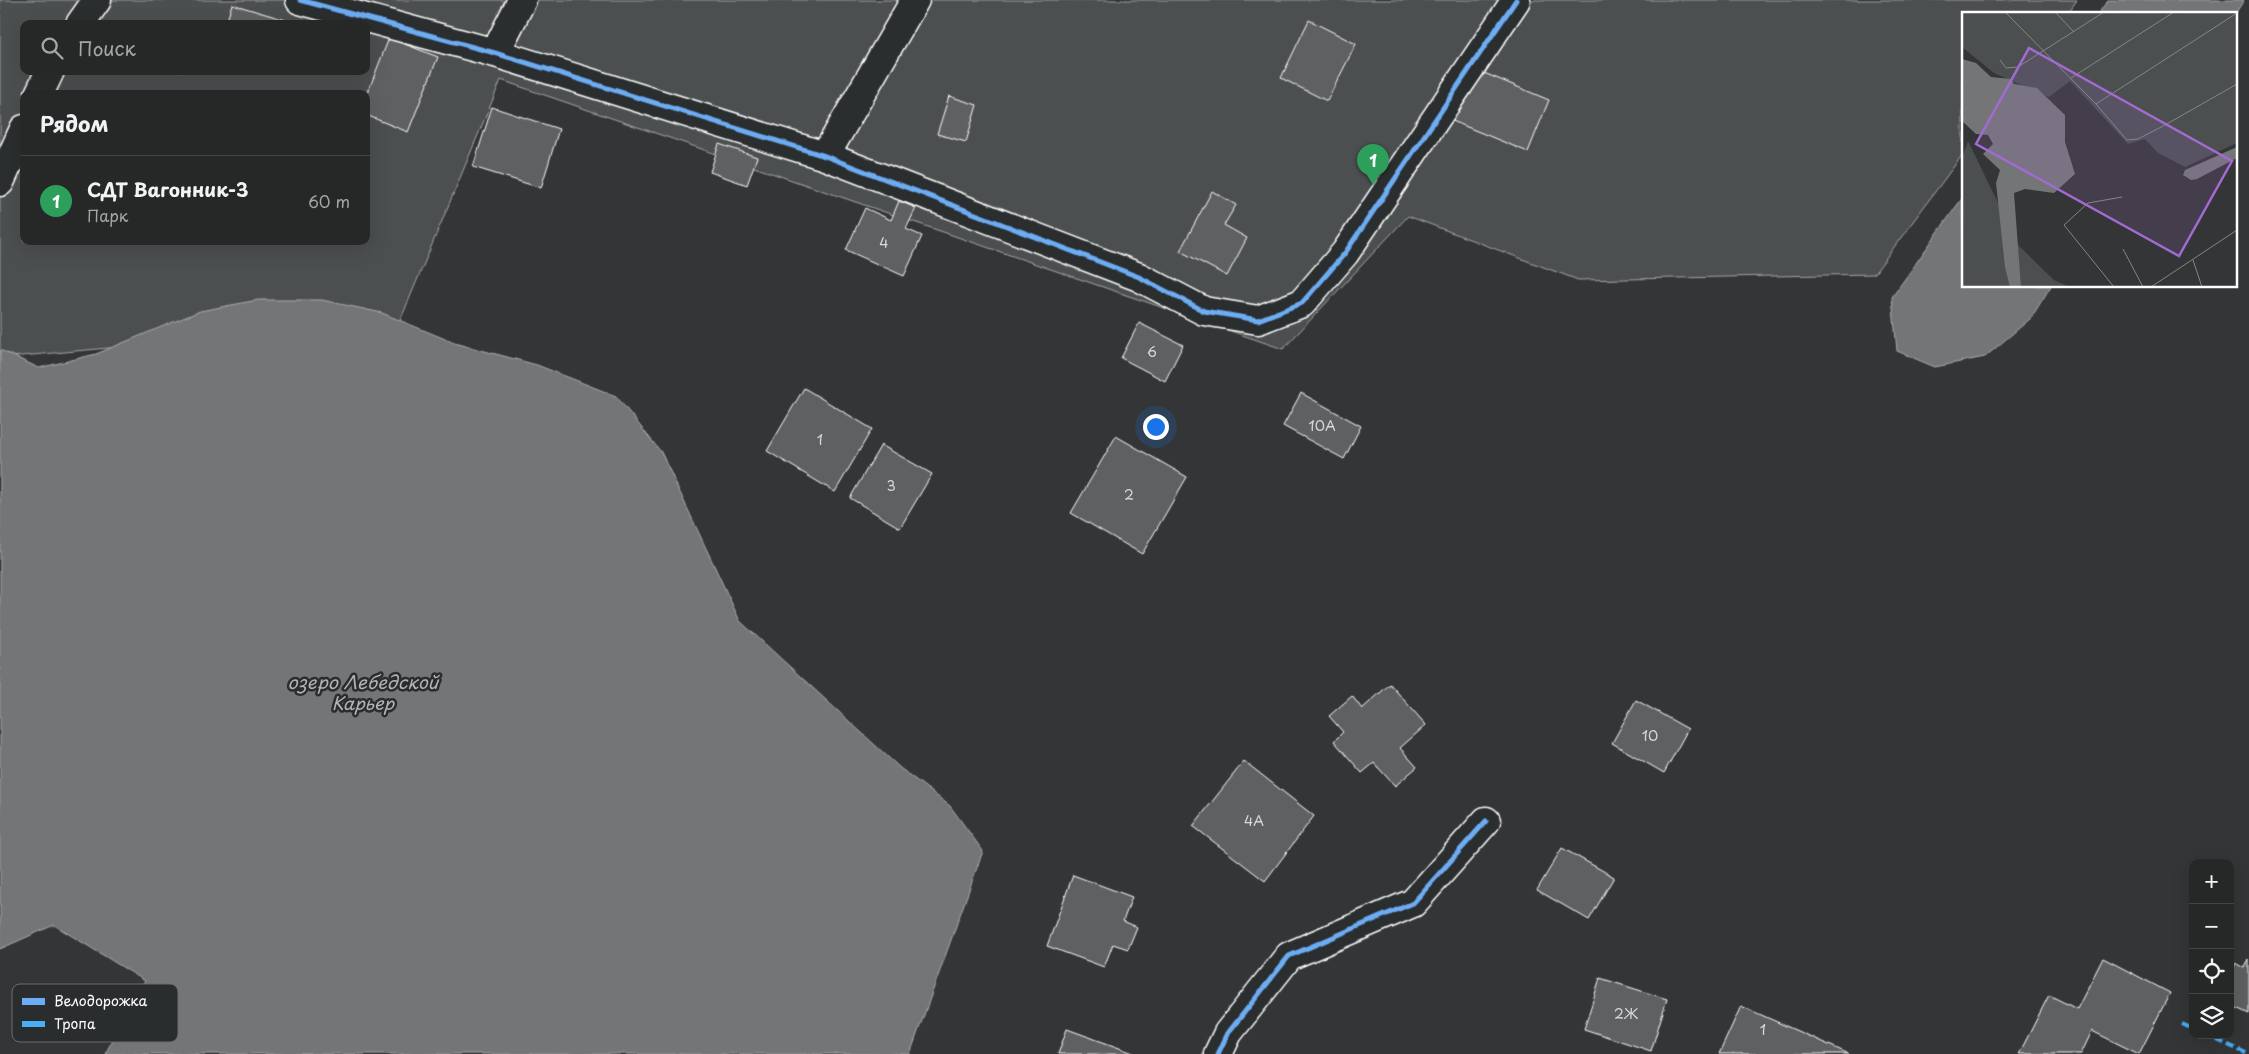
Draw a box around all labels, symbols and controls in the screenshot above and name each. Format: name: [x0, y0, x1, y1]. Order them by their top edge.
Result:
inset map: [1962, 12, 2236, 288]
search box: [20, 20, 370, 75]
icon: search: [38, 34, 66, 62]
text: Поиск: [78, 34, 136, 62]
text: Рядом: [40, 107, 108, 139]
pin: 1: [1357, 144, 1389, 185]
text: СДТ Вагонник-3: [87, 175, 249, 203]
text: 1: [52, 189, 60, 213]
text: 60 m: [308, 189, 350, 213]
text: Парк: [87, 203, 128, 227]
house number: 4: [879, 232, 889, 253]
house number: 6: [1147, 341, 1157, 362]
your location: [1143, 414, 1169, 440]
house number: 10А: [1308, 415, 1336, 436]
house number: 1: [817, 429, 823, 450]
house number: 3: [886, 475, 896, 496]
house number: 2: [1124, 484, 1134, 505]
water label: озеро Лебедской Карьер: [288, 668, 441, 716]
house number: 10: [1642, 725, 1658, 746]
house number: 4А: [1244, 810, 1264, 831]
map controls: [2189, 859, 2234, 1039]
button: +: [2189, 859, 2234, 904]
button: −: [2189, 904, 2234, 949]
button: locate: [2189, 949, 2234, 994]
legend: [12, 984, 178, 1042]
text: Велодорожка: [54, 990, 148, 1011]
button: layers: [2189, 994, 2234, 1039]
house number: 2Ж: [1614, 1003, 1638, 1024]
text: Тропа: [54, 1013, 96, 1034]
house number: 1: [1760, 1019, 1766, 1040]

